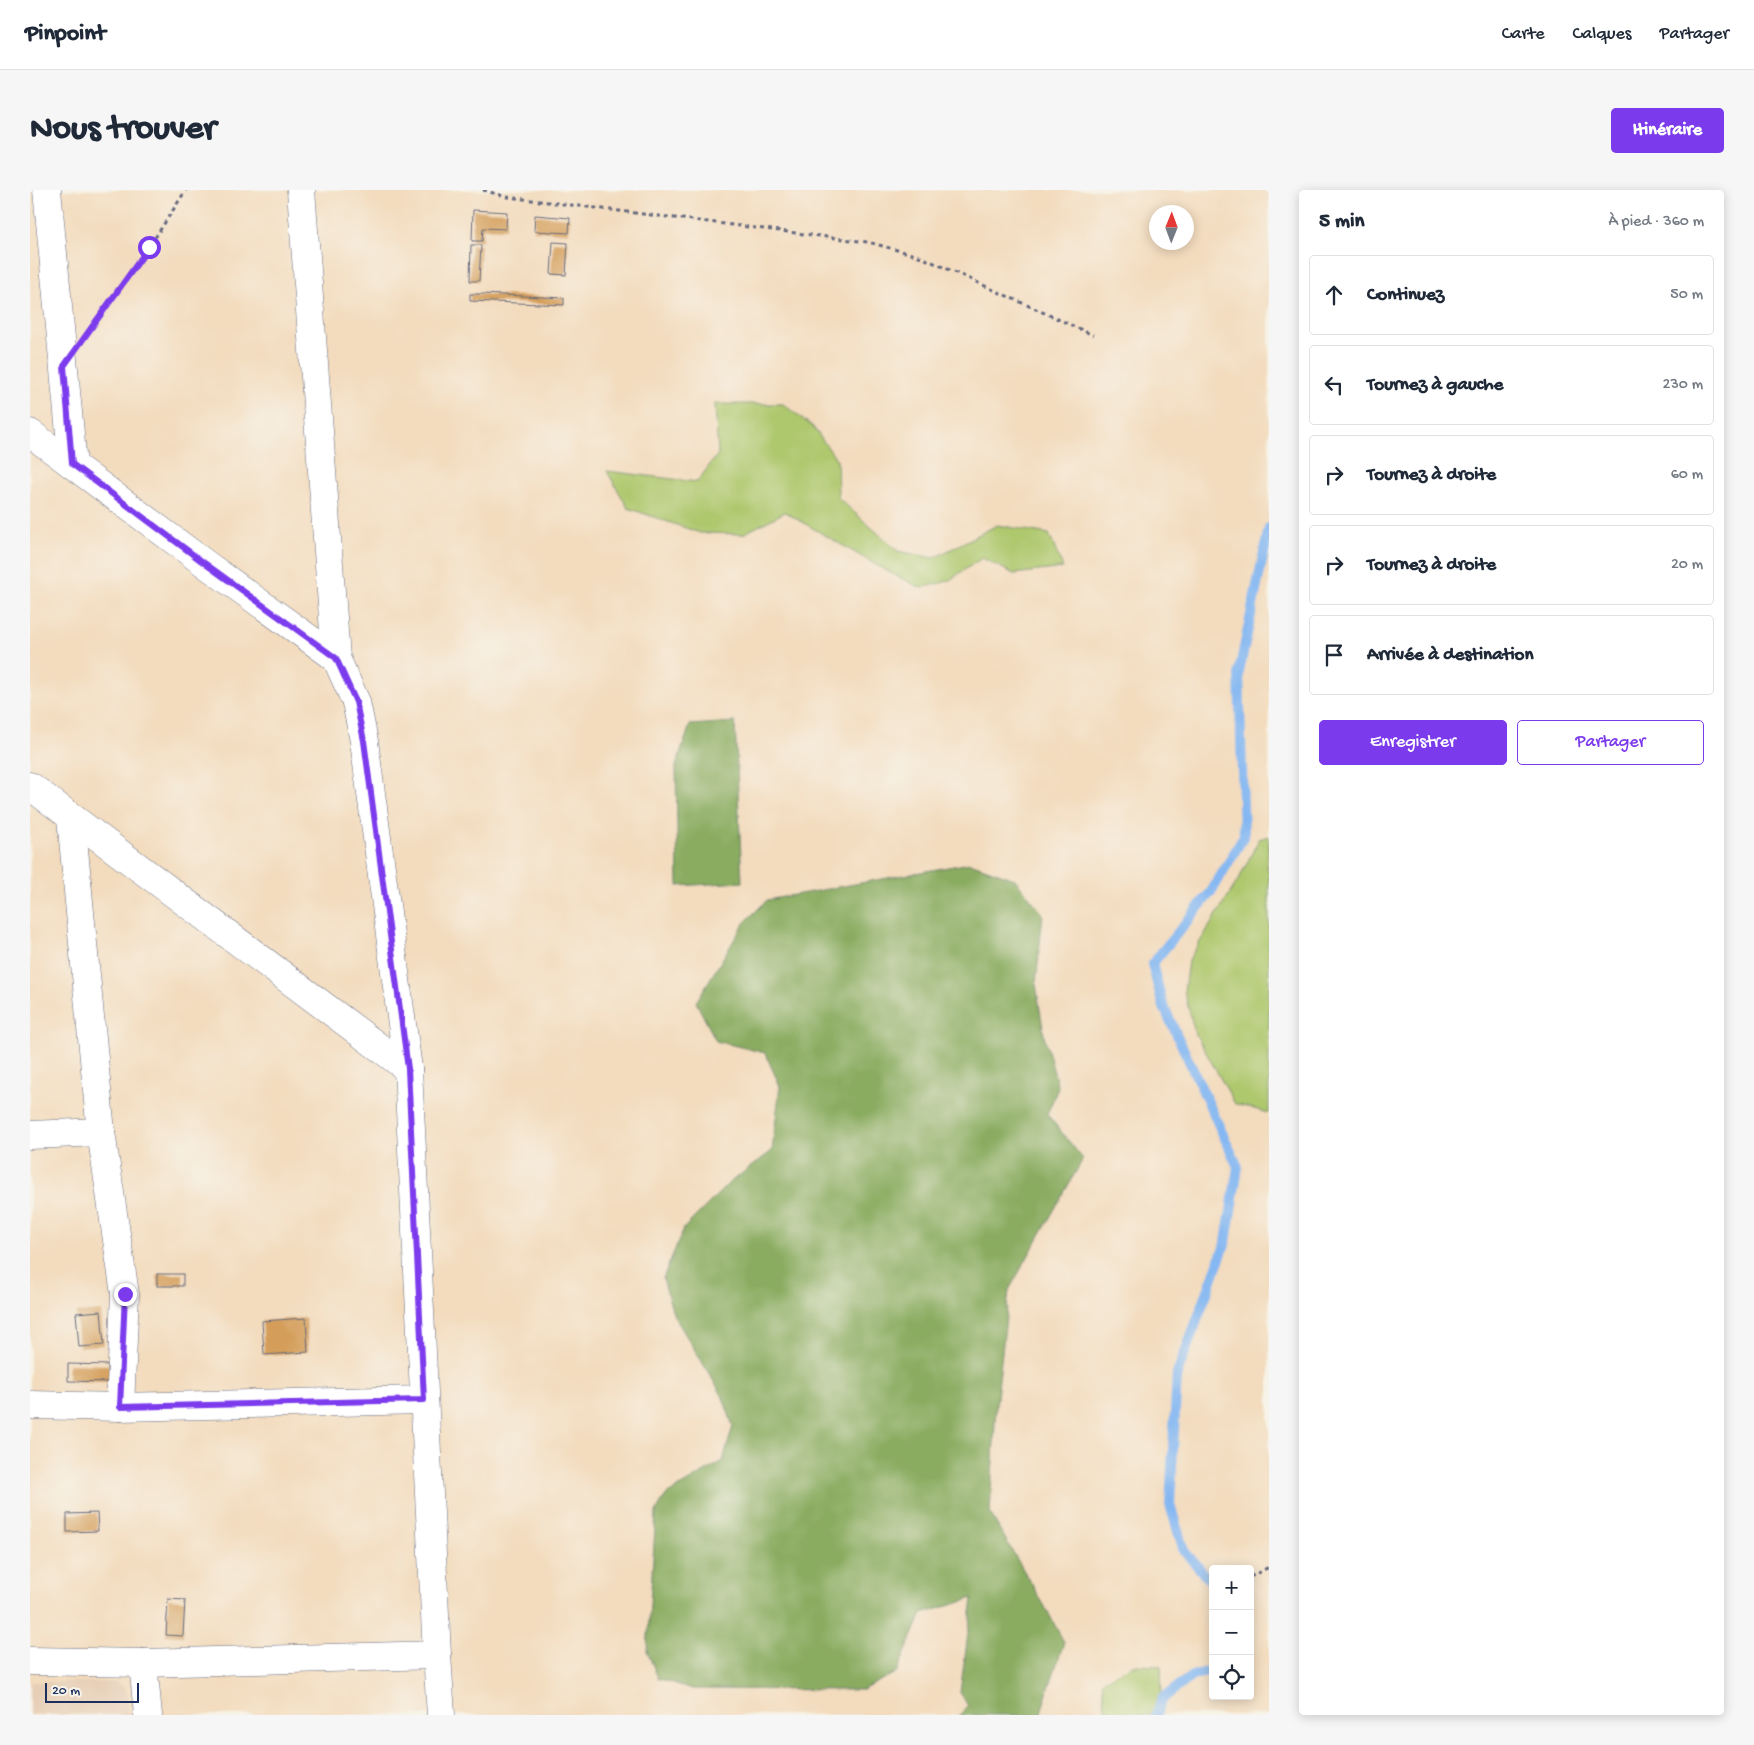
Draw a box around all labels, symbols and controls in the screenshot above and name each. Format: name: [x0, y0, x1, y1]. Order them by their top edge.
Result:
text: Pinpoint: [25, 20, 106, 49]
text: Carte: [1502, 24, 1545, 45]
text: Calques: [1573, 24, 1631, 45]
text: Partager: [1659, 24, 1729, 45]
button: Itinéraire: [1611, 108, 1724, 153]
text: Nous trouver: [30, 110, 216, 151]
north arrow: [1149, 205, 1194, 250]
text: 5 min: [1319, 210, 1364, 235]
text: À pied · 360 m: [1609, 213, 1704, 232]
route start: [138, 236, 161, 259]
icon: ahead: [1320, 281, 1348, 309]
text: Continuez: [1367, 284, 1444, 307]
text: 50 m: [1670, 286, 1703, 305]
icon: left: [1320, 371, 1348, 399]
text: Tournez à gauche: [1367, 374, 1503, 397]
text: 230 m: [1663, 376, 1703, 395]
icon: right: [1320, 461, 1348, 489]
text: Tournez à droite: [1367, 464, 1496, 487]
text: 60 m: [1671, 466, 1703, 485]
icon: right: [1320, 551, 1348, 579]
text: Tournez à droite: [1367, 554, 1496, 577]
text: 20 m: [1671, 556, 1703, 575]
icon: arrive: [1320, 641, 1348, 669]
text: Arrivée à destination: [1367, 644, 1533, 667]
button: Enregistrer: [1319, 720, 1507, 765]
button: Partager: [1517, 720, 1704, 765]
route end: [114, 1283, 137, 1306]
map controls: [1209, 1565, 1254, 1700]
button: +: [1209, 1565, 1254, 1610]
button: −: [1209, 1610, 1254, 1655]
button: locate: [1209, 1655, 1254, 1700]
scale bar: [45, 1680, 139, 1703]
text: 20 m: [52, 1683, 80, 1700]

